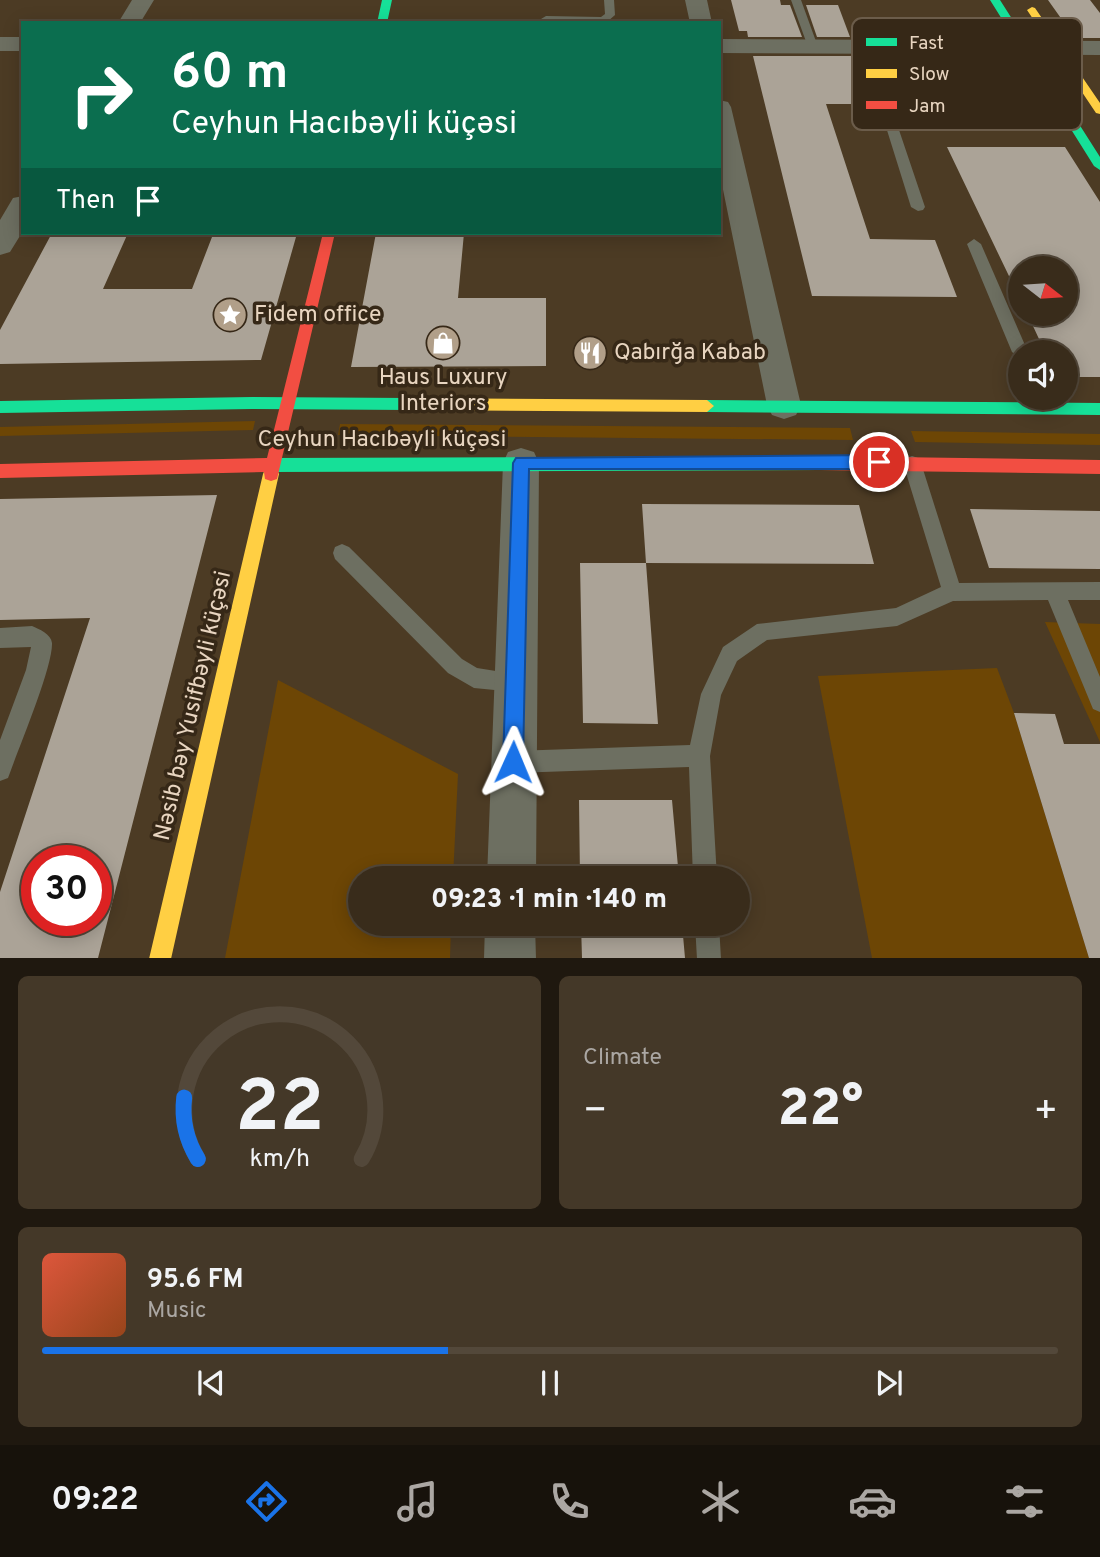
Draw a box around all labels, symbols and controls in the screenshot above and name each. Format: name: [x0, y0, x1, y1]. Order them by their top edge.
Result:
legend: [852, 18, 1082, 130]
text: Fast: [909, 32, 944, 56]
text: 60 m: [171, 44, 289, 106]
icon: right: [56, 49, 147, 140]
text: Slow: [909, 63, 949, 87]
text: Jam: [909, 95, 946, 119]
text: Ceyhun Hacıbəyli küçəsi: [171, 105, 517, 145]
icon: arrive: [129, 182, 167, 220]
text: Then: [56, 185, 115, 218]
north arrow: [1008, 256, 1078, 326]
map controls: [1008, 256, 1078, 410]
place icon: Fidem office: [211, 296, 249, 334]
place label: Fidem office: [254, 301, 381, 330]
shop icon: Haus Luxury Interiors: [424, 324, 462, 362]
restaurant icon: Qabırğa Kabab: [571, 334, 609, 372]
place label: Qabırğa Kabab: [614, 339, 766, 368]
button: sound: [1008, 340, 1078, 410]
place label: Haus Luxury Interiors: [379, 364, 507, 419]
street label: Ceyhun Hacıbəyli küçəsi: [258, 426, 506, 455]
pin: [849, 432, 909, 492]
icon: arrive: [860, 443, 898, 481]
street label: Nəsib bəy Yusifbəyli küçəsi: [149, 568, 239, 844]
position arrow: [476, 725, 550, 799]
speed limit sign: 30: [21, 845, 112, 936]
text: 09:23 · 1 min · 140 m: [431, 884, 667, 917]
text: Climate: [583, 1044, 662, 1073]
text: 22: [235, 1065, 324, 1157]
text: 22°: [778, 1078, 863, 1144]
text: −: [583, 1088, 608, 1137]
text: +: [1033, 1088, 1058, 1137]
text: km/h: [249, 1143, 310, 1175]
text: 95.6 FM: [147, 1264, 244, 1297]
text: Music: [147, 1297, 207, 1326]
icon: previous: [192, 1364, 230, 1402]
icon: pause: [531, 1364, 569, 1402]
icon: next: [870, 1364, 908, 1402]
icon: directions: [242, 1477, 291, 1526]
icon: music: [393, 1477, 442, 1526]
icon: phone: [545, 1477, 594, 1526]
icon: climate: [696, 1477, 745, 1526]
icon: car: [848, 1477, 897, 1526]
icon: filters: [1000, 1477, 1049, 1526]
text: 09:22: [51, 1481, 139, 1521]

